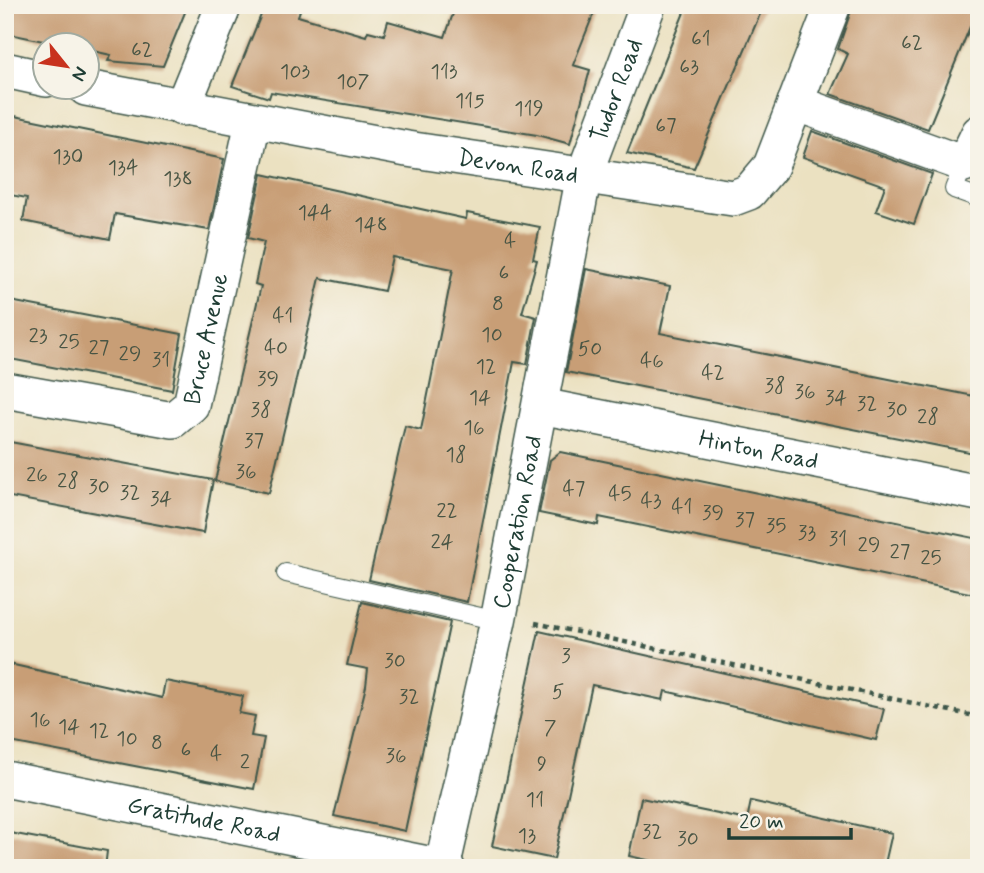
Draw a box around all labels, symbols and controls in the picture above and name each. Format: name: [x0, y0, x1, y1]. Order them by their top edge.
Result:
house number: 61: [691, 25, 711, 53]
house number: 62: [901, 29, 923, 57]
north arrow: [32, 32, 102, 102]
street label: Tudor Road: [584, 35, 651, 147]
house number: 62: [131, 36, 153, 64]
house number: 63: [679, 53, 699, 81]
house number: 103: [280, 58, 310, 86]
house number: 113: [431, 58, 458, 86]
text: N: [65, 62, 93, 85]
house number: 107: [336, 68, 370, 96]
house number: 115: [455, 87, 485, 115]
house number: 119: [514, 95, 544, 123]
house number: 67: [655, 112, 677, 140]
house number: 130: [53, 143, 83, 171]
street label: Devon Road: [455, 143, 580, 192]
house number: 134: [108, 154, 138, 182]
house number: 138: [163, 165, 193, 193]
house number: 144: [298, 199, 332, 227]
house number: 148: [354, 211, 388, 239]
house number: 4: [504, 227, 516, 255]
house number: 6: [499, 259, 509, 287]
street label: Bruce Avenue: [178, 270, 236, 408]
house number: 8: [492, 290, 504, 318]
house number: 41: [272, 302, 294, 330]
house number: 10: [481, 321, 503, 349]
house number: 23: [28, 322, 48, 350]
house number: 25: [58, 328, 80, 356]
house number: 27: [89, 334, 109, 362]
house number: 40: [264, 334, 288, 362]
house number: 50: [578, 335, 602, 363]
house number: 29: [119, 340, 141, 368]
house number: 31: [152, 346, 170, 374]
house number: 46: [640, 347, 664, 375]
house number: 12: [476, 353, 496, 381]
house number: 42: [701, 359, 725, 387]
house number: 39: [257, 365, 279, 393]
house number: 38: [765, 372, 786, 400]
house number: 36: [794, 378, 816, 406]
house number: 14: [469, 384, 491, 412]
house number: 34: [825, 384, 847, 412]
house number: 32: [857, 390, 877, 418]
house number: 38: [251, 396, 272, 424]
house number: 30: [886, 396, 908, 424]
house number: 28: [917, 403, 939, 431]
house number: 16: [464, 414, 485, 442]
street label: Hinton Road: [696, 424, 821, 478]
house number: 37: [244, 427, 264, 455]
street label: Cooperation Road: [487, 433, 550, 612]
house number: 18: [446, 441, 466, 469]
house number: 36: [235, 458, 257, 486]
house number: 26: [26, 461, 48, 489]
house number: 28: [57, 467, 79, 495]
house number: 30: [88, 473, 110, 501]
house number: 47: [563, 475, 585, 503]
house number: 32: [120, 479, 140, 507]
house number: 45: [608, 480, 632, 508]
house number: 34: [150, 485, 172, 513]
house number: 43: [640, 487, 662, 515]
house number: 41: [671, 493, 693, 521]
house number: 22: [436, 497, 458, 525]
house number: 39: [702, 499, 724, 527]
house number: 37: [735, 506, 755, 534]
house number: 35: [766, 512, 786, 540]
house number: 33: [798, 519, 816, 547]
house number: 31: [829, 525, 847, 553]
house number: 24: [430, 528, 454, 556]
house number: 29: [858, 531, 880, 559]
house number: 27: [890, 538, 910, 566]
house number: 25: [920, 544, 942, 572]
house number: 3: [561, 642, 571, 670]
house number: 30: [384, 647, 406, 675]
house number: 5: [552, 678, 564, 706]
house number: 32: [399, 683, 419, 711]
house number: 16: [30, 706, 51, 734]
house number: 14: [58, 713, 80, 741]
house number: 7: [544, 714, 557, 742]
house number: 12: [89, 717, 109, 745]
house number: 10: [116, 725, 138, 753]
house number: 8: [151, 729, 163, 757]
house number: 6: [181, 736, 191, 764]
house number: 4: [210, 740, 222, 768]
house number: 36: [385, 742, 407, 770]
house number: 2: [240, 748, 250, 776]
house number: 9: [537, 750, 547, 778]
house number: 11: [526, 786, 544, 814]
street label: Gratitude Road: [125, 790, 283, 851]
scale bar: [729, 796, 851, 840]
text: 20 m: [739, 808, 784, 836]
house number: 32: [642, 818, 662, 846]
house number: 13: [518, 822, 536, 850]
house number: 30: [677, 825, 699, 853]

